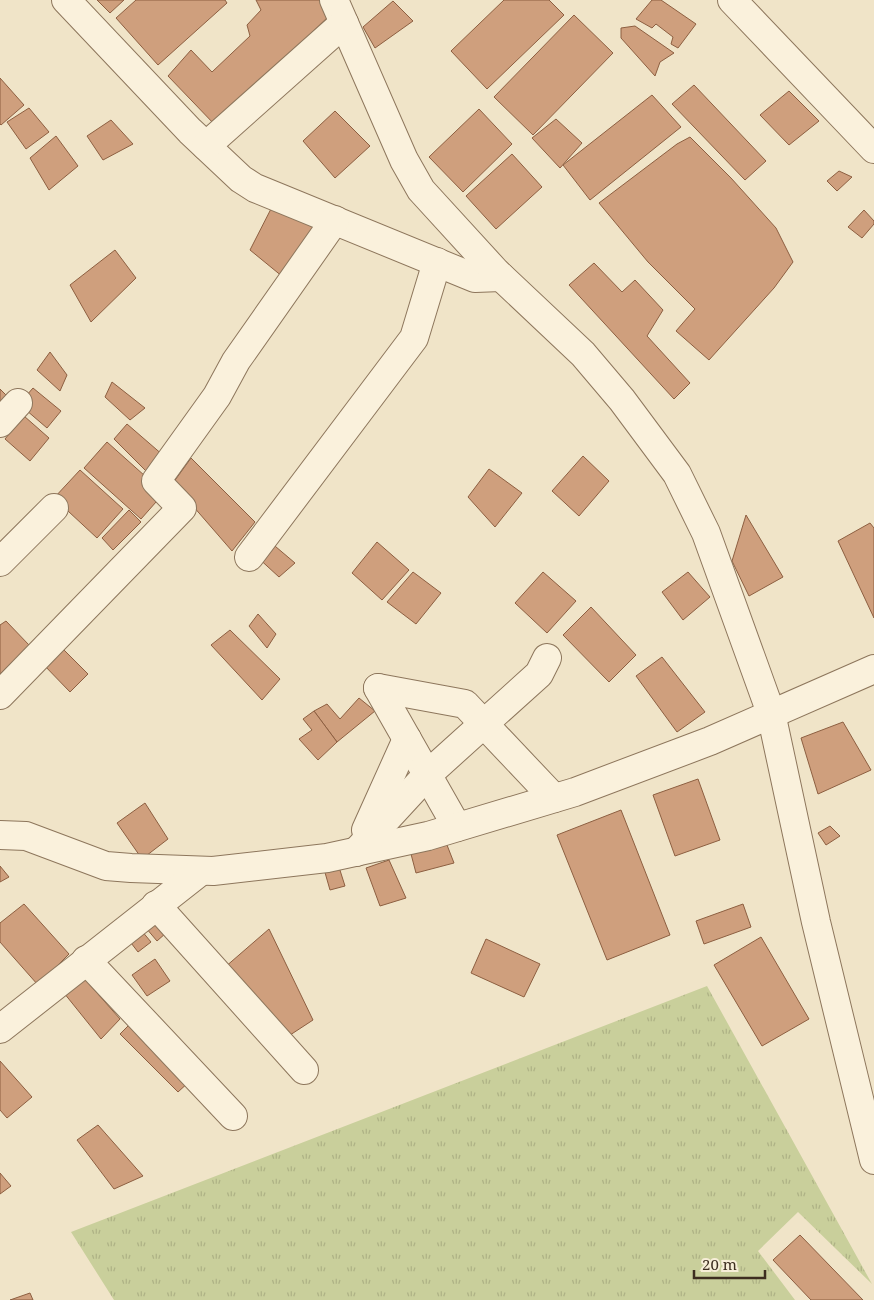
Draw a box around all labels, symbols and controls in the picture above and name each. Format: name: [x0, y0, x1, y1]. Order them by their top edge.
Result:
scale bar: [694, 1248, 765, 1280]
text: 20 m: [702, 1254, 737, 1274]

